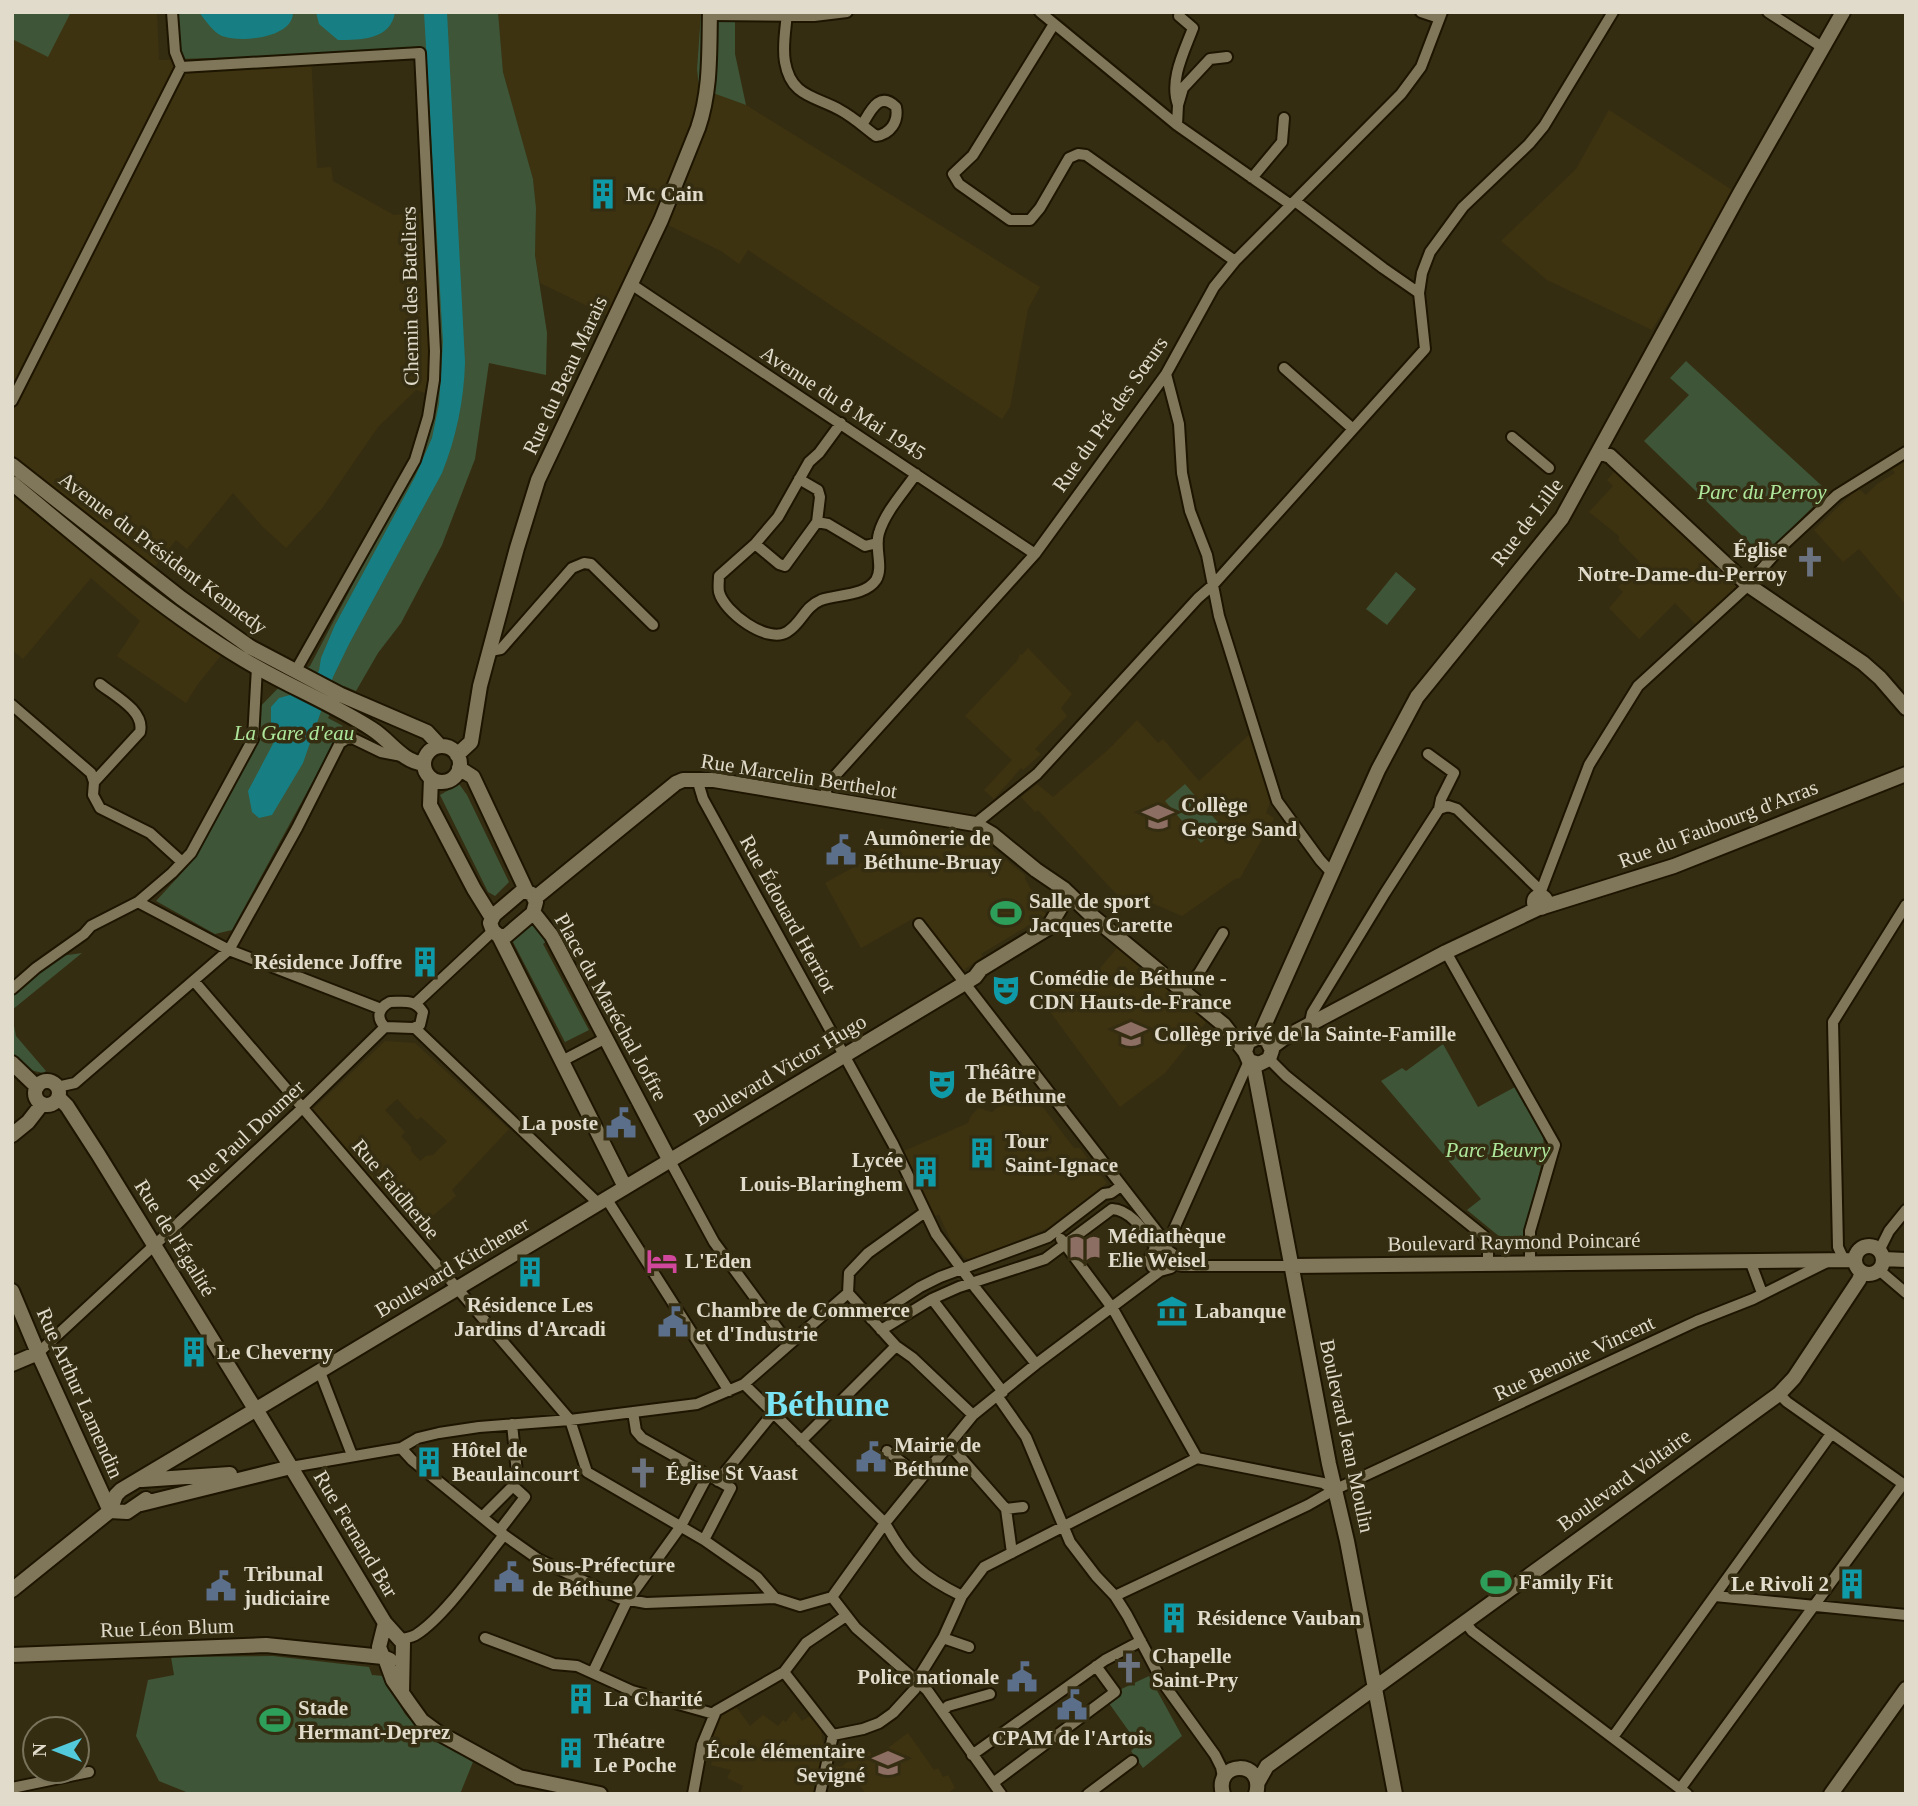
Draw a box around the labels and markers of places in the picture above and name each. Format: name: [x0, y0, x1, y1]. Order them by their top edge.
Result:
building icon: Mc Cain: [586, 177, 620, 211]
place label: Mc Cain: [626, 182, 704, 206]
place label: Église Notre-Dame-du-Perroy: [1578, 538, 1787, 586]
church icon: Église Notre-Dame-du-Perroy: [1793, 545, 1827, 579]
place label: Collège George Sand: [1181, 793, 1297, 841]
school or university icon: Collège George Sand: [1141, 800, 1175, 834]
place label: Aumônerie de Béthune-Bruay: [864, 826, 1002, 874]
public building icon: Aumônerie de Béthune-Bruay: [824, 833, 858, 867]
place label: Salle de sport Jacques Carette: [1029, 889, 1173, 937]
sports icon: Salle de sport Jacques Carette: [989, 896, 1023, 930]
building icon: Résidence Joffre: [408, 945, 442, 979]
place label: Résidence Joffre: [254, 950, 402, 974]
place label: Comédie de Béthune - CDN Hauts-de-France: [1029, 966, 1231, 1014]
theatre icon: Comédie de Béthune - CDN Hauts-de-France: [989, 973, 1023, 1007]
school or university icon: Collège privé de la Sainte-Famille: [1114, 1017, 1148, 1051]
place label: Collège privé de la Sainte-Famille: [1154, 1022, 1456, 1046]
place label: Théâtre de Béthune: [965, 1060, 1066, 1108]
theatre icon: Théâtre de Béthune: [925, 1067, 959, 1101]
public building icon: La poste: [604, 1106, 638, 1140]
place label: La poste: [522, 1111, 598, 1135]
place label: Tour Saint-Ignace: [1005, 1129, 1118, 1177]
building icon: Tour Saint-Ignace: [965, 1136, 999, 1170]
place label: Lycée Louis-Blaringhem: [740, 1148, 904, 1196]
building icon: Lycée Louis-Blaringhem: [909, 1155, 943, 1189]
place label: Médiathèque Elie Weisel: [1108, 1224, 1226, 1272]
library icon: Médiathèque Elie Weisel: [1068, 1231, 1102, 1265]
hotel icon: L'Eden: [645, 1244, 679, 1278]
place label: L'Eden: [685, 1249, 752, 1273]
building icon: Résidence Les Jardins d'Arcadi: [513, 1255, 547, 1289]
place label: Résidence Les Jardins d'Arcadi: [454, 1293, 606, 1341]
museum icon: Labanque: [1155, 1294, 1189, 1328]
place label: Chambre de Commerce et d'Industrie: [696, 1298, 910, 1346]
place label: Labanque: [1195, 1299, 1286, 1323]
public building icon: Chambre de Commerce et d'Industrie: [656, 1305, 690, 1339]
building icon: Le Cheverny: [177, 1335, 211, 1369]
place label: Le Cheverny: [217, 1340, 334, 1364]
place label: Mairie de Béthune: [894, 1433, 981, 1481]
place label: Hôtel de Beaulaincourt: [452, 1438, 579, 1486]
public building icon: Mairie de Béthune: [854, 1440, 888, 1474]
building icon: Hôtel de Beaulaincourt: [412, 1445, 446, 1479]
church icon: Église St Vaast: [626, 1456, 660, 1490]
place label: Église St Vaast: [666, 1461, 798, 1485]
place label: Sous-Préfecture de Béthune: [532, 1553, 675, 1601]
public building icon: Sous-Préfecture de Béthune: [492, 1560, 526, 1594]
place label: Tribunal judiciaire: [243, 1562, 330, 1610]
sports icon: Family Fit: [1479, 1565, 1513, 1599]
building icon: Le Rivoli 2: [1835, 1567, 1869, 1601]
public building icon: Tribunal judiciaire: [204, 1569, 238, 1603]
place label: Family Fit: [1519, 1570, 1613, 1594]
place label: Le Rivoli 2: [1731, 1572, 1829, 1596]
building icon: Résidence Vauban: [1157, 1601, 1191, 1635]
place label: Résidence Vauban: [1197, 1606, 1361, 1630]
place label: Chapelle Saint-Pry: [1152, 1644, 1239, 1692]
church icon: Chapelle Saint-Pry: [1112, 1651, 1146, 1685]
public building icon: Police nationale: [1005, 1660, 1039, 1694]
place label: Police nationale: [857, 1665, 999, 1689]
building icon: La Charité: [564, 1682, 598, 1716]
place label: La Charité: [604, 1687, 703, 1711]
public building icon: CPAM de l'Artois: [1055, 1688, 1089, 1722]
place label: Stade Hermant-Deprez: [298, 1696, 450, 1744]
sports icon: Stade Hermant-Deprez: [258, 1703, 292, 1737]
place label: CPAM de l'Artois: [992, 1726, 1152, 1750]
place label: Théatre Le Poche: [594, 1729, 676, 1777]
building icon: Théatre Le Poche: [554, 1736, 588, 1770]
place label: École élémentaire Sevigné: [706, 1739, 865, 1787]
school or university icon: École élémentaire Sevigné: [871, 1746, 905, 1780]

